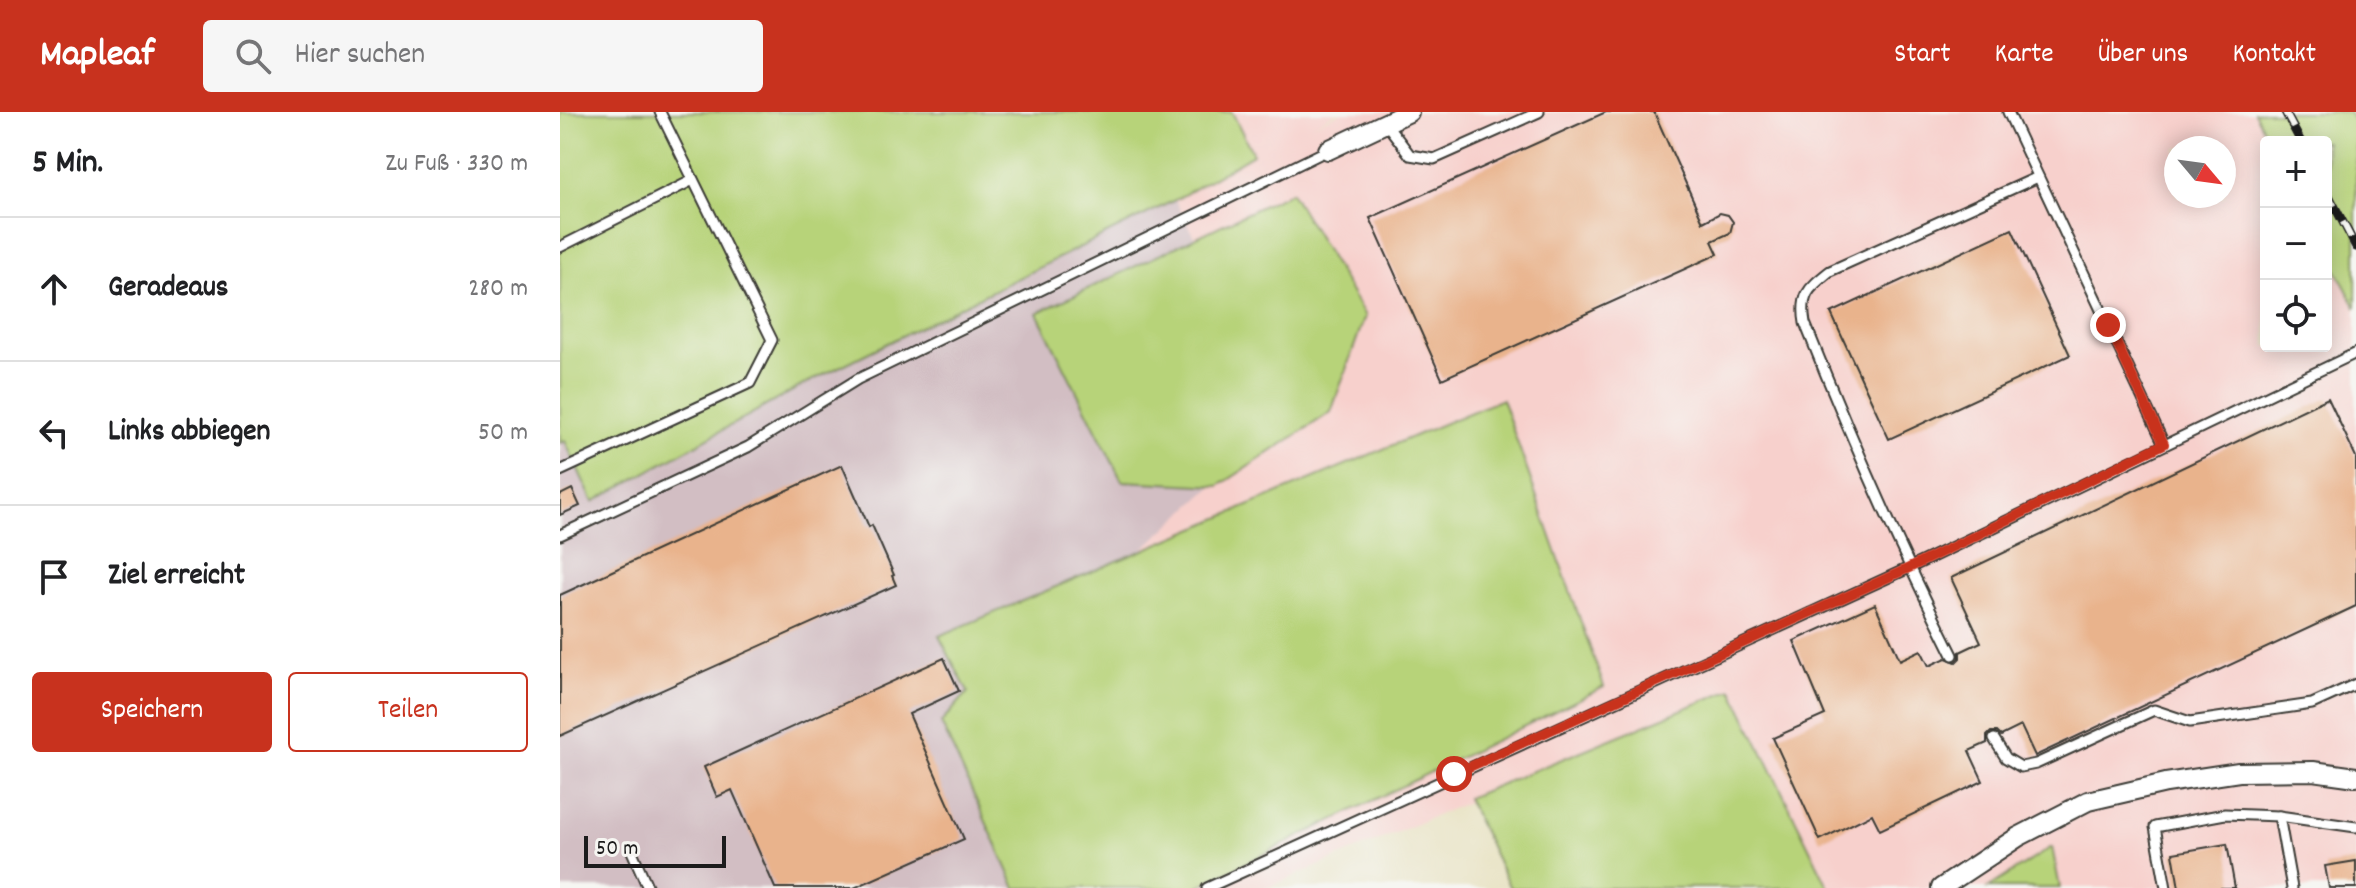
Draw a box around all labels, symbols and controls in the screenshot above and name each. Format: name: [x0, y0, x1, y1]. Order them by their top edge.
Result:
search box: [203, 20, 763, 92]
text: Mapleaf: [40, 29, 155, 84]
icon: search: [231, 34, 275, 78]
text: Hier suchen: [295, 35, 425, 78]
text: Start: [1894, 36, 1951, 76]
text: Karte: [1995, 36, 2054, 76]
text: Über uns: [2098, 36, 2188, 76]
text: Kontakt: [2232, 36, 2316, 76]
north arrow: [2164, 136, 2236, 208]
map controls: [2260, 136, 2332, 352]
button: +: [2260, 136, 2332, 208]
text: 5 Min.: [32, 140, 103, 189]
text: Zu Fuß · 330 m: [385, 146, 528, 183]
button: −: [2260, 208, 2332, 280]
icon: ahead: [32, 267, 76, 311]
text: Geradeaus: [108, 268, 228, 311]
text: 280 m: [468, 271, 528, 308]
button: locate: [2260, 280, 2332, 352]
route end: [2090, 307, 2126, 343]
icon: left: [32, 411, 76, 455]
text: Links abbiegen: [108, 412, 270, 455]
text: 50 m: [478, 415, 528, 452]
icon: arrive: [32, 555, 76, 599]
text: Ziel erreicht: [108, 556, 245, 599]
button: Speichern: [32, 672, 272, 752]
button: Teilen: [288, 672, 528, 752]
route start: [1436, 756, 1472, 792]
scale bar: [584, 832, 726, 868]
text: 50 m: [596, 834, 638, 865]

